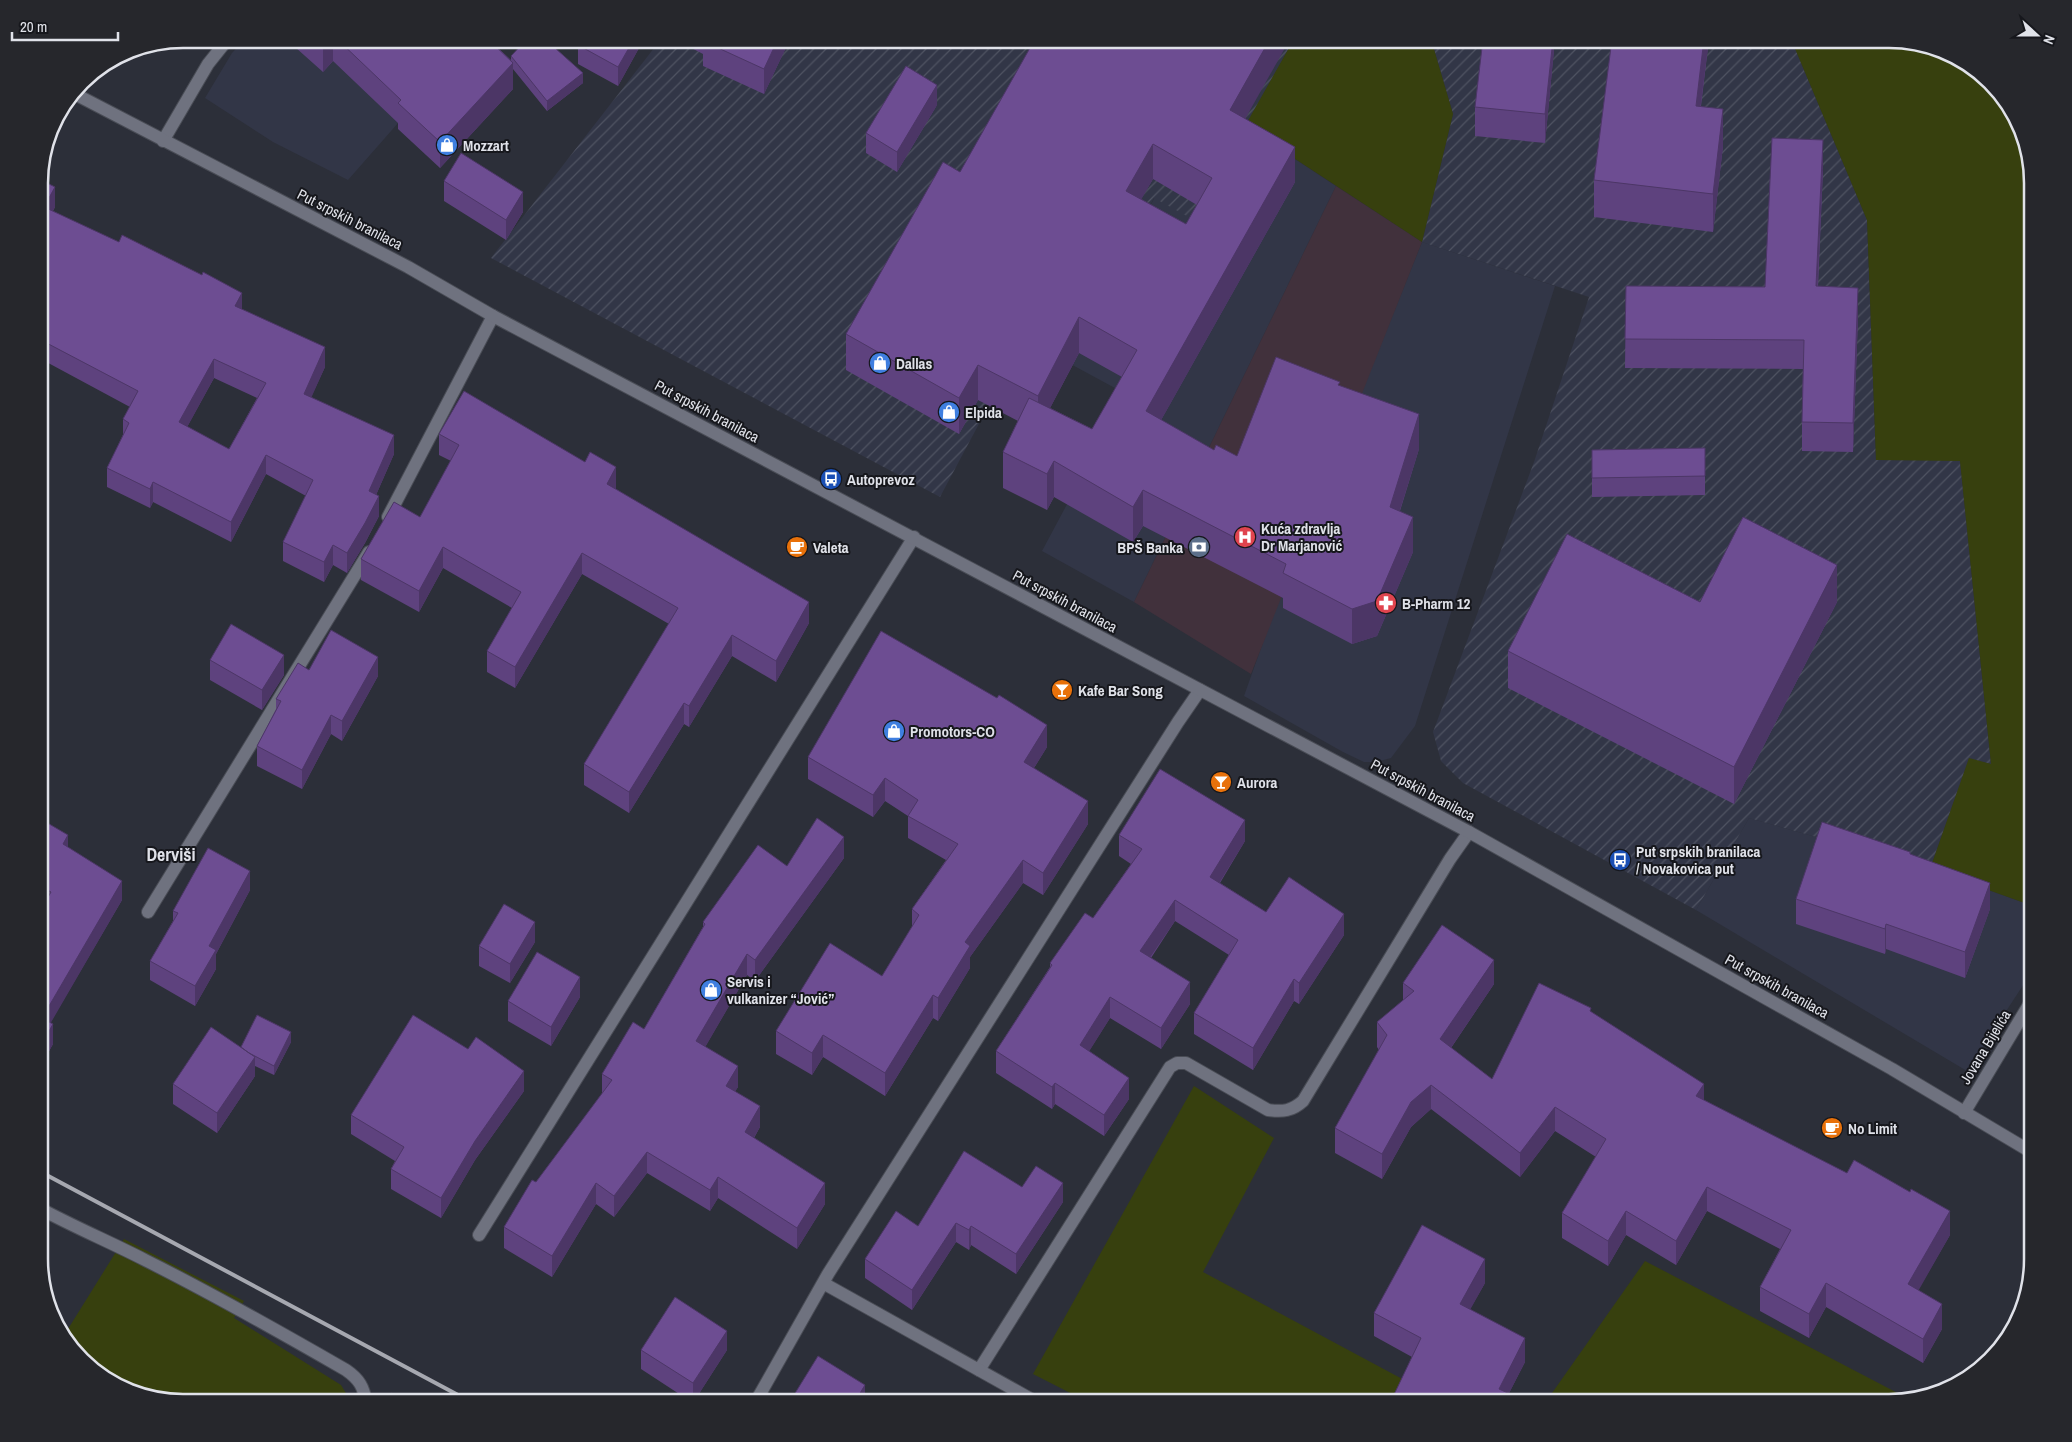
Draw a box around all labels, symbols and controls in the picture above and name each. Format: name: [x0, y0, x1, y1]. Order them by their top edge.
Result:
scale bar: [12, 10, 119, 42]
north arrow: [2012, 10, 2062, 60]
text: 20 m: [20, 16, 47, 37]
text: N: [2039, 33, 2059, 47]
shop icon: Mozzart: [435, 133, 459, 157]
place label: Mozzart: [463, 135, 509, 156]
street label: Put srpskih branilaca: [294, 183, 406, 255]
shop icon: Dallas: [868, 351, 892, 375]
place label: Dallas: [896, 353, 932, 374]
street label: Put srpskih branilaca: [651, 375, 763, 447]
shop icon: Elpida: [937, 400, 961, 424]
place label: Elpida: [965, 402, 1002, 423]
bus stop icon: Autoprevoz: [819, 467, 843, 491]
place label: Autoprevoz: [847, 469, 915, 490]
place label: Kuća zdravlja Dr Marjanović: [1261, 518, 1343, 556]
hospital icon: Kuća zdravlja Dr Marjanović: [1233, 525, 1257, 549]
cafe icon: Valeta: [785, 535, 809, 559]
bank icon: BPŠ Banka: [1187, 535, 1211, 559]
place label: Valeta: [813, 537, 849, 558]
place label: BPŠ Banka: [1117, 537, 1183, 558]
street label: Put srpskih branilaca: [1009, 565, 1121, 637]
pharmacy icon: B-Pharm 12: [1374, 591, 1398, 615]
place label: B-Pharm 12: [1402, 593, 1471, 614]
bar icon: Kafe Bar Song: [1050, 678, 1074, 702]
place label: Kafe Bar Song: [1078, 680, 1163, 701]
shop icon: Promotors-CO: [882, 719, 906, 743]
place label: Promotors-CO: [910, 721, 995, 742]
street label: Put srpskih branilaca: [1367, 754, 1479, 826]
bar icon: Aurora: [1209, 770, 1233, 794]
place label: Aurora: [1237, 772, 1277, 793]
place label: Put srpskih branilaca / Novakovica put: [1636, 841, 1761, 879]
district label: Derviši: [146, 842, 196, 867]
bus stop icon: Put srpskih branilaca / Novakovica put: [1608, 848, 1632, 872]
street label: Put srpskih branilaca: [1721, 949, 1833, 1023]
place label: Servis i vulkanizer “Jović”: [727, 971, 834, 1009]
shop icon: Servis i vulkanizer “Jović”: [699, 978, 723, 1002]
street label: Jovana Bijelića: [1955, 1006, 2016, 1088]
cafe icon: No Limit: [1820, 1116, 1844, 1140]
place label: No Limit: [1848, 1118, 1897, 1139]

